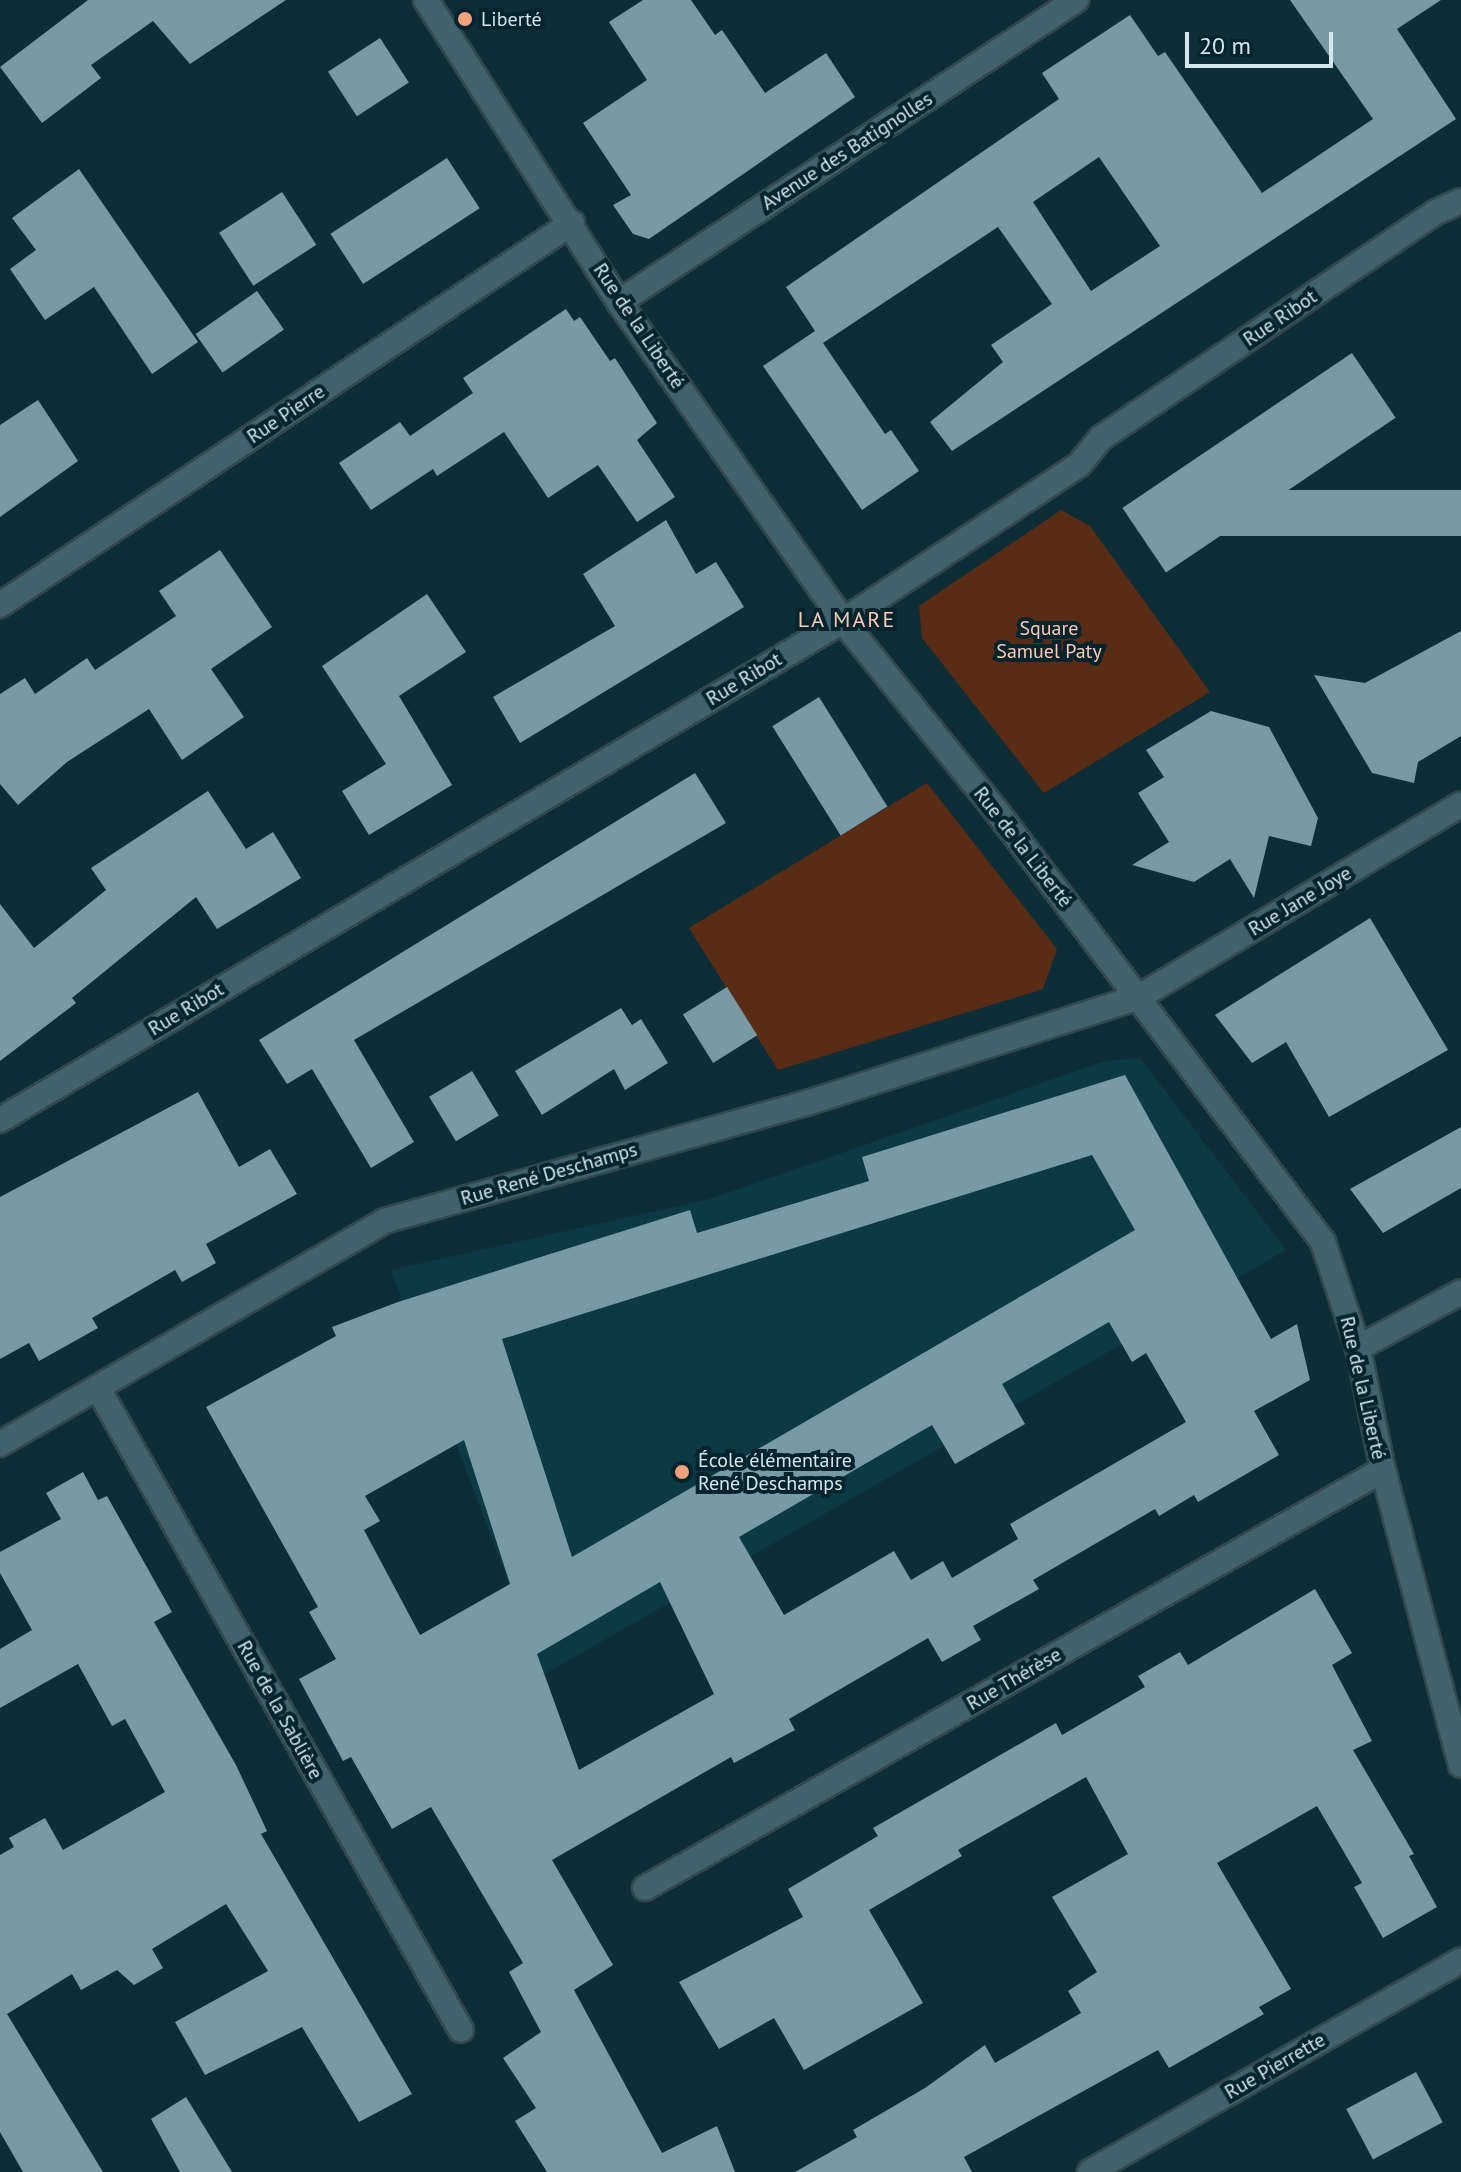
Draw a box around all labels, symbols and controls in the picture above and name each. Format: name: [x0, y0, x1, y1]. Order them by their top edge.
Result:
place label: Liberté: [481, 7, 542, 31]
marker: Liberté: [456, 10, 474, 28]
scale bar: [1189, 16, 1337, 66]
text: 20 m: [1199, 30, 1251, 61]
street label: Avenue des Batignolles: [757, 87, 937, 215]
street label: Rue de la Liberté: [588, 259, 690, 393]
street label: Rue Ribot: [1239, 285, 1321, 351]
street label: Rue Pierre: [243, 379, 329, 449]
district label: LA MARE: [797, 607, 897, 633]
park label: Square Samuel Paty: [996, 616, 1102, 663]
street label: Rue Ribot: [702, 647, 786, 711]
street label: Rue de la Liberté: [969, 782, 1077, 912]
street label: Rue Jane Joye: [1244, 861, 1356, 941]
street label: Rue Ribot: [144, 977, 228, 1041]
street label: Rue René Deschamps: [458, 1137, 640, 1211]
street label: Rue de la Liberté: [1335, 1314, 1391, 1462]
place label: École élémentaire René Deschamps: [698, 1448, 852, 1495]
marker: École élémentaire René Deschamps: [673, 1463, 691, 1481]
street label: Rue de la Sablière: [232, 1636, 328, 1784]
street label: Rue Thérèse: [962, 1642, 1066, 1716]
street label: Rue Pierrette: [1221, 2028, 1329, 2104]

